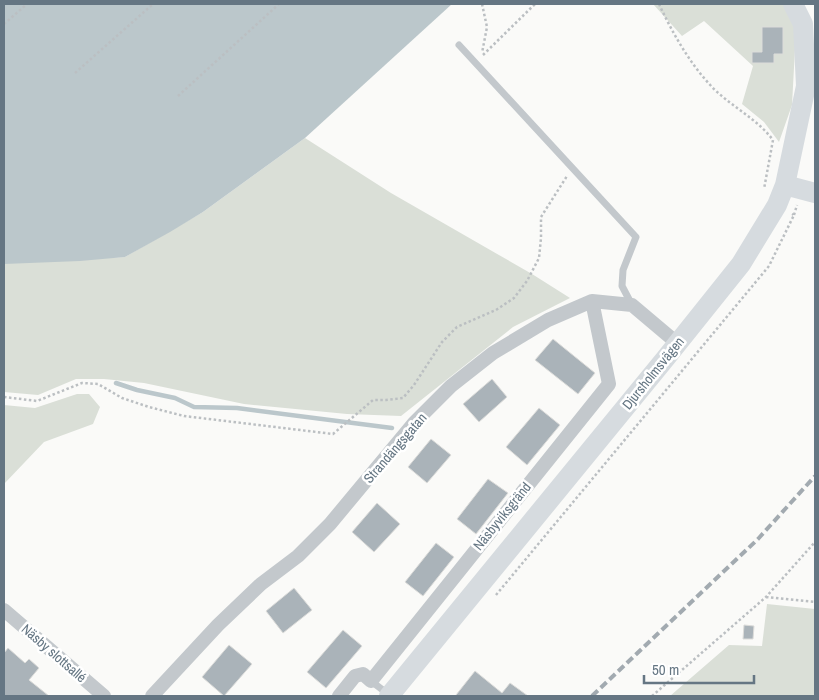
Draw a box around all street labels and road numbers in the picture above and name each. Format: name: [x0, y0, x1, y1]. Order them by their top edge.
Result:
street label: Djursholmsvägen: [618, 333, 688, 413]
street label: Strandängsgatan: [360, 409, 430, 487]
street label: Näsbyviksgränd: [469, 478, 535, 554]
street label: Näsby slottsallé: [18, 620, 90, 686]

